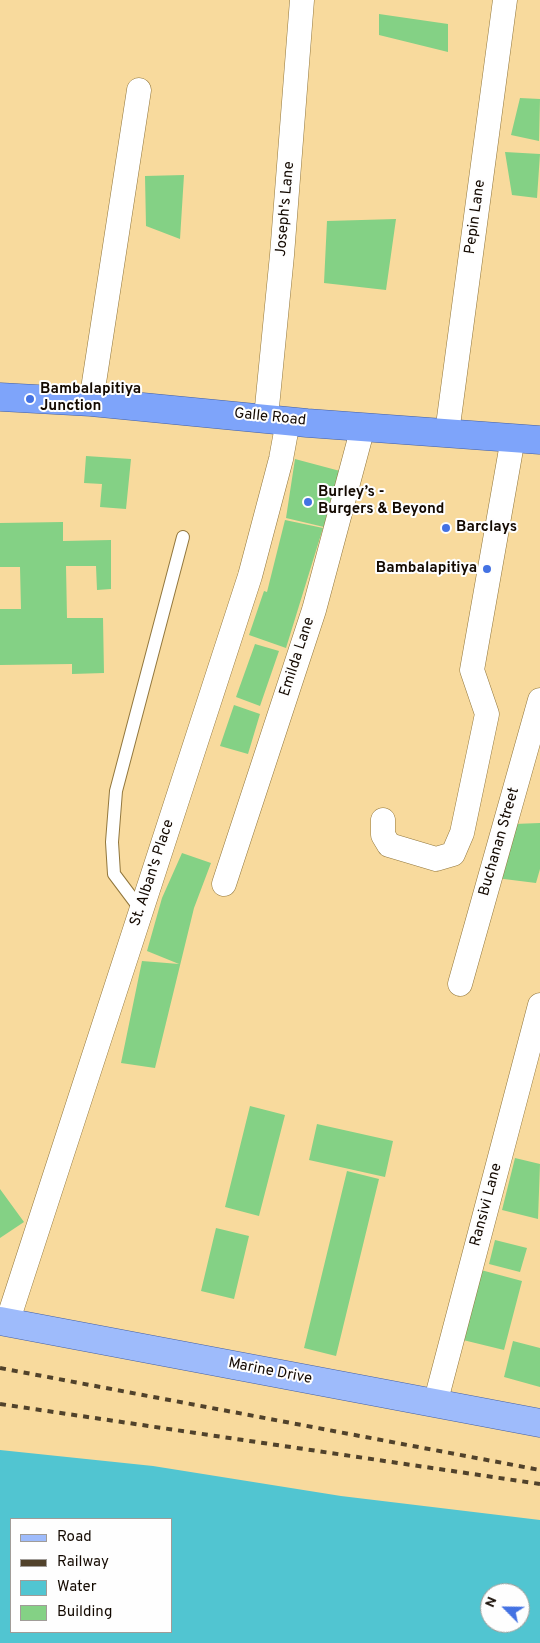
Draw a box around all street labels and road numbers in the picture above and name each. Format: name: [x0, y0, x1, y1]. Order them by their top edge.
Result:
street label: Joseph's Lane: [273, 161, 299, 257]
street label: Pepin Lane: [462, 179, 490, 255]
street label: Galle Road: [233, 405, 307, 431]
street label: Emilda Lane: [277, 615, 319, 699]
street label: Buchanan Street: [476, 786, 524, 898]
street label: St. Alban's Place: [127, 817, 179, 929]
street label: Ransivi Lane: [467, 1161, 507, 1249]
street label: Marine Drive: [227, 1355, 313, 1389]

